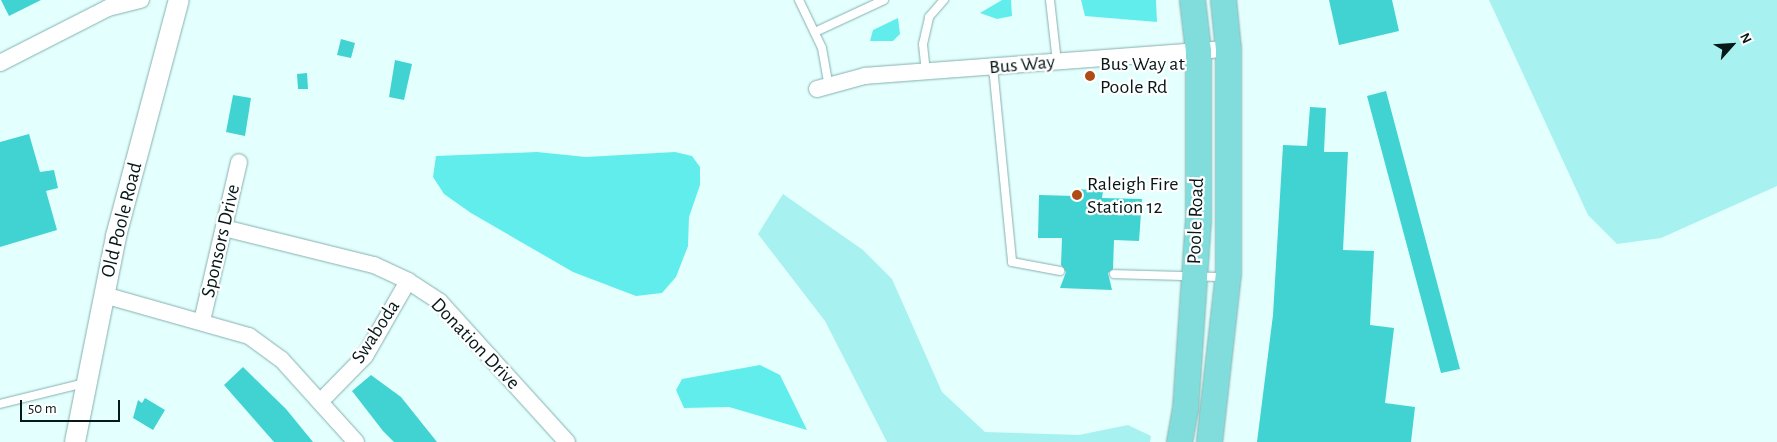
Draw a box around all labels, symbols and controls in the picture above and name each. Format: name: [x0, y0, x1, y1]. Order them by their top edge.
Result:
north arrow: [1707, 20, 1757, 70]
text: N: [1737, 31, 1754, 46]
street label: Bus Way: [988, 50, 1056, 80]
place label: Bus Way at Poole Rd: [1100, 52, 1185, 99]
marker: Bus Way at Poole Rd: [1084, 70, 1096, 82]
street label: Old Poole Road: [96, 160, 148, 280]
place label: Raleigh Fire Station 12: [1087, 172, 1179, 219]
street label: Poole Road: [1182, 177, 1210, 265]
street label: Sponsors Drive: [196, 182, 246, 300]
marker: Raleigh Fire Station 12: [1071, 189, 1083, 201]
street label: Donation Drive: [425, 293, 525, 395]
street label: Swaboda: [347, 296, 405, 368]
scale bar: [22, 390, 122, 422]
text: 50 m: [28, 401, 57, 416]

